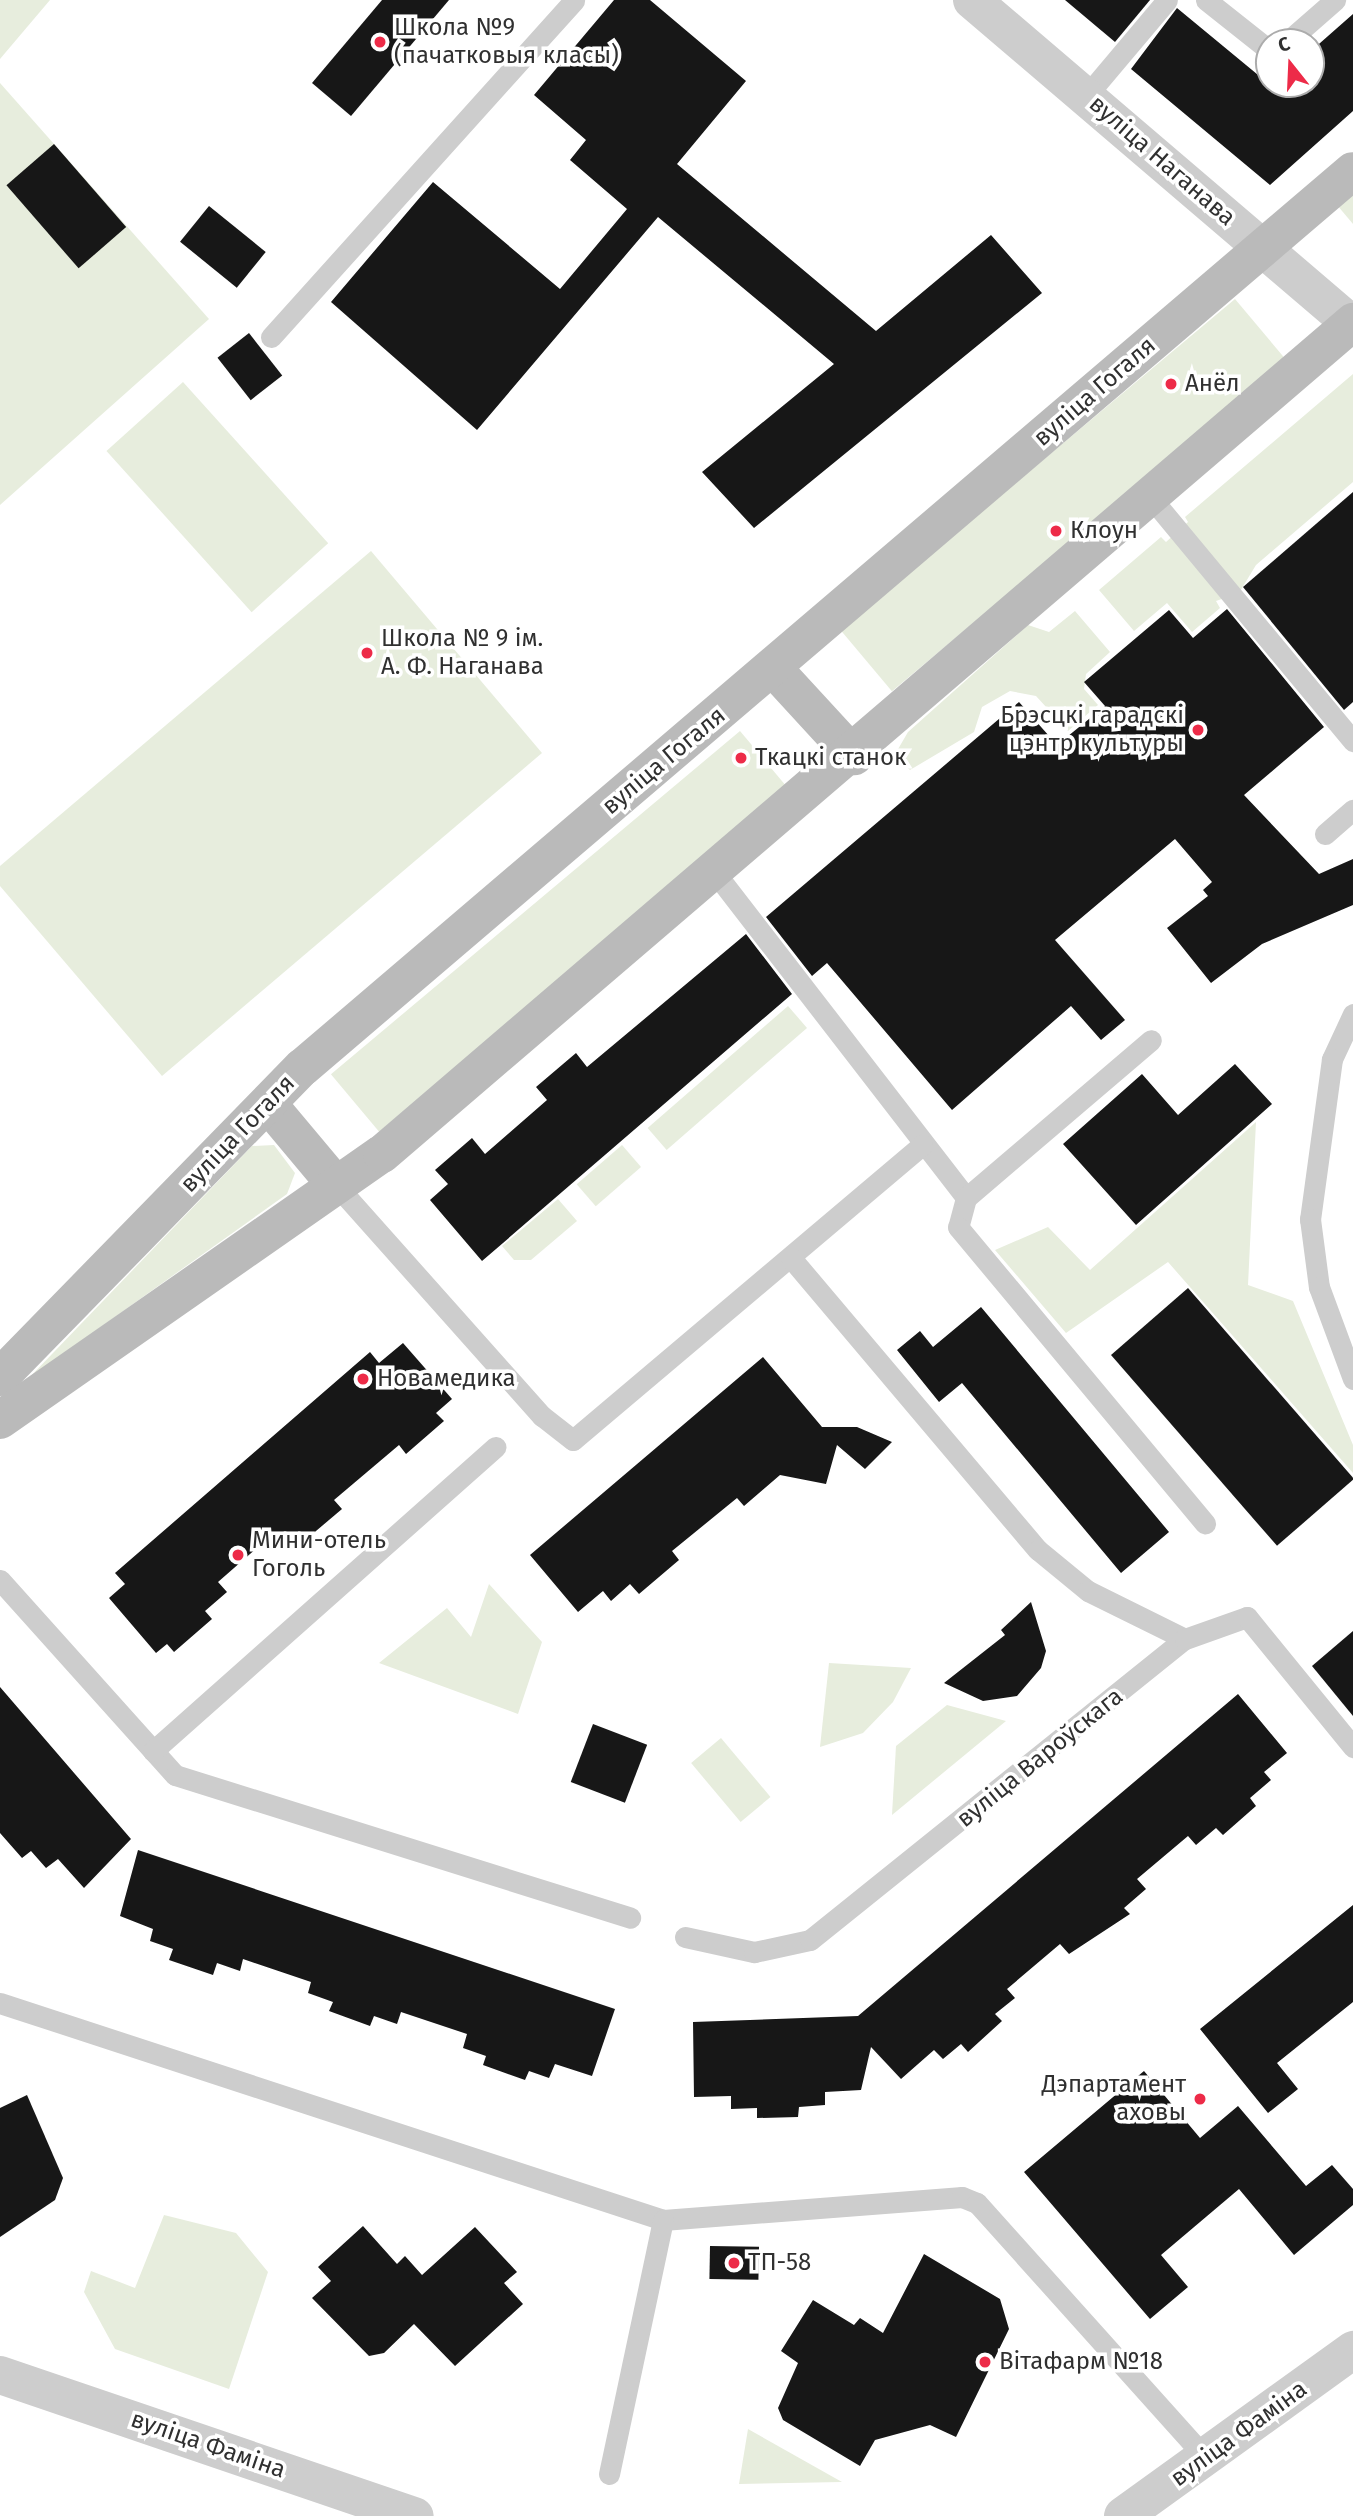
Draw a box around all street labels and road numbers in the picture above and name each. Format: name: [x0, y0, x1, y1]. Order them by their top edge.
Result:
street label: вуліца Наганава: [1083, 90, 1241, 232]
street label: вуліца Гогаля: [1028, 331, 1162, 453]
street label: вуліца Гогаля: [597, 701, 731, 821]
street label: вуліца Гогаля: [175, 1069, 301, 1199]
street label: вуліца Вароўскага: [951, 1682, 1129, 1834]
street label: вуліца Фаміна: [1165, 2375, 1313, 2493]
street label: вуліца Фаміна: [127, 2405, 289, 2485]

